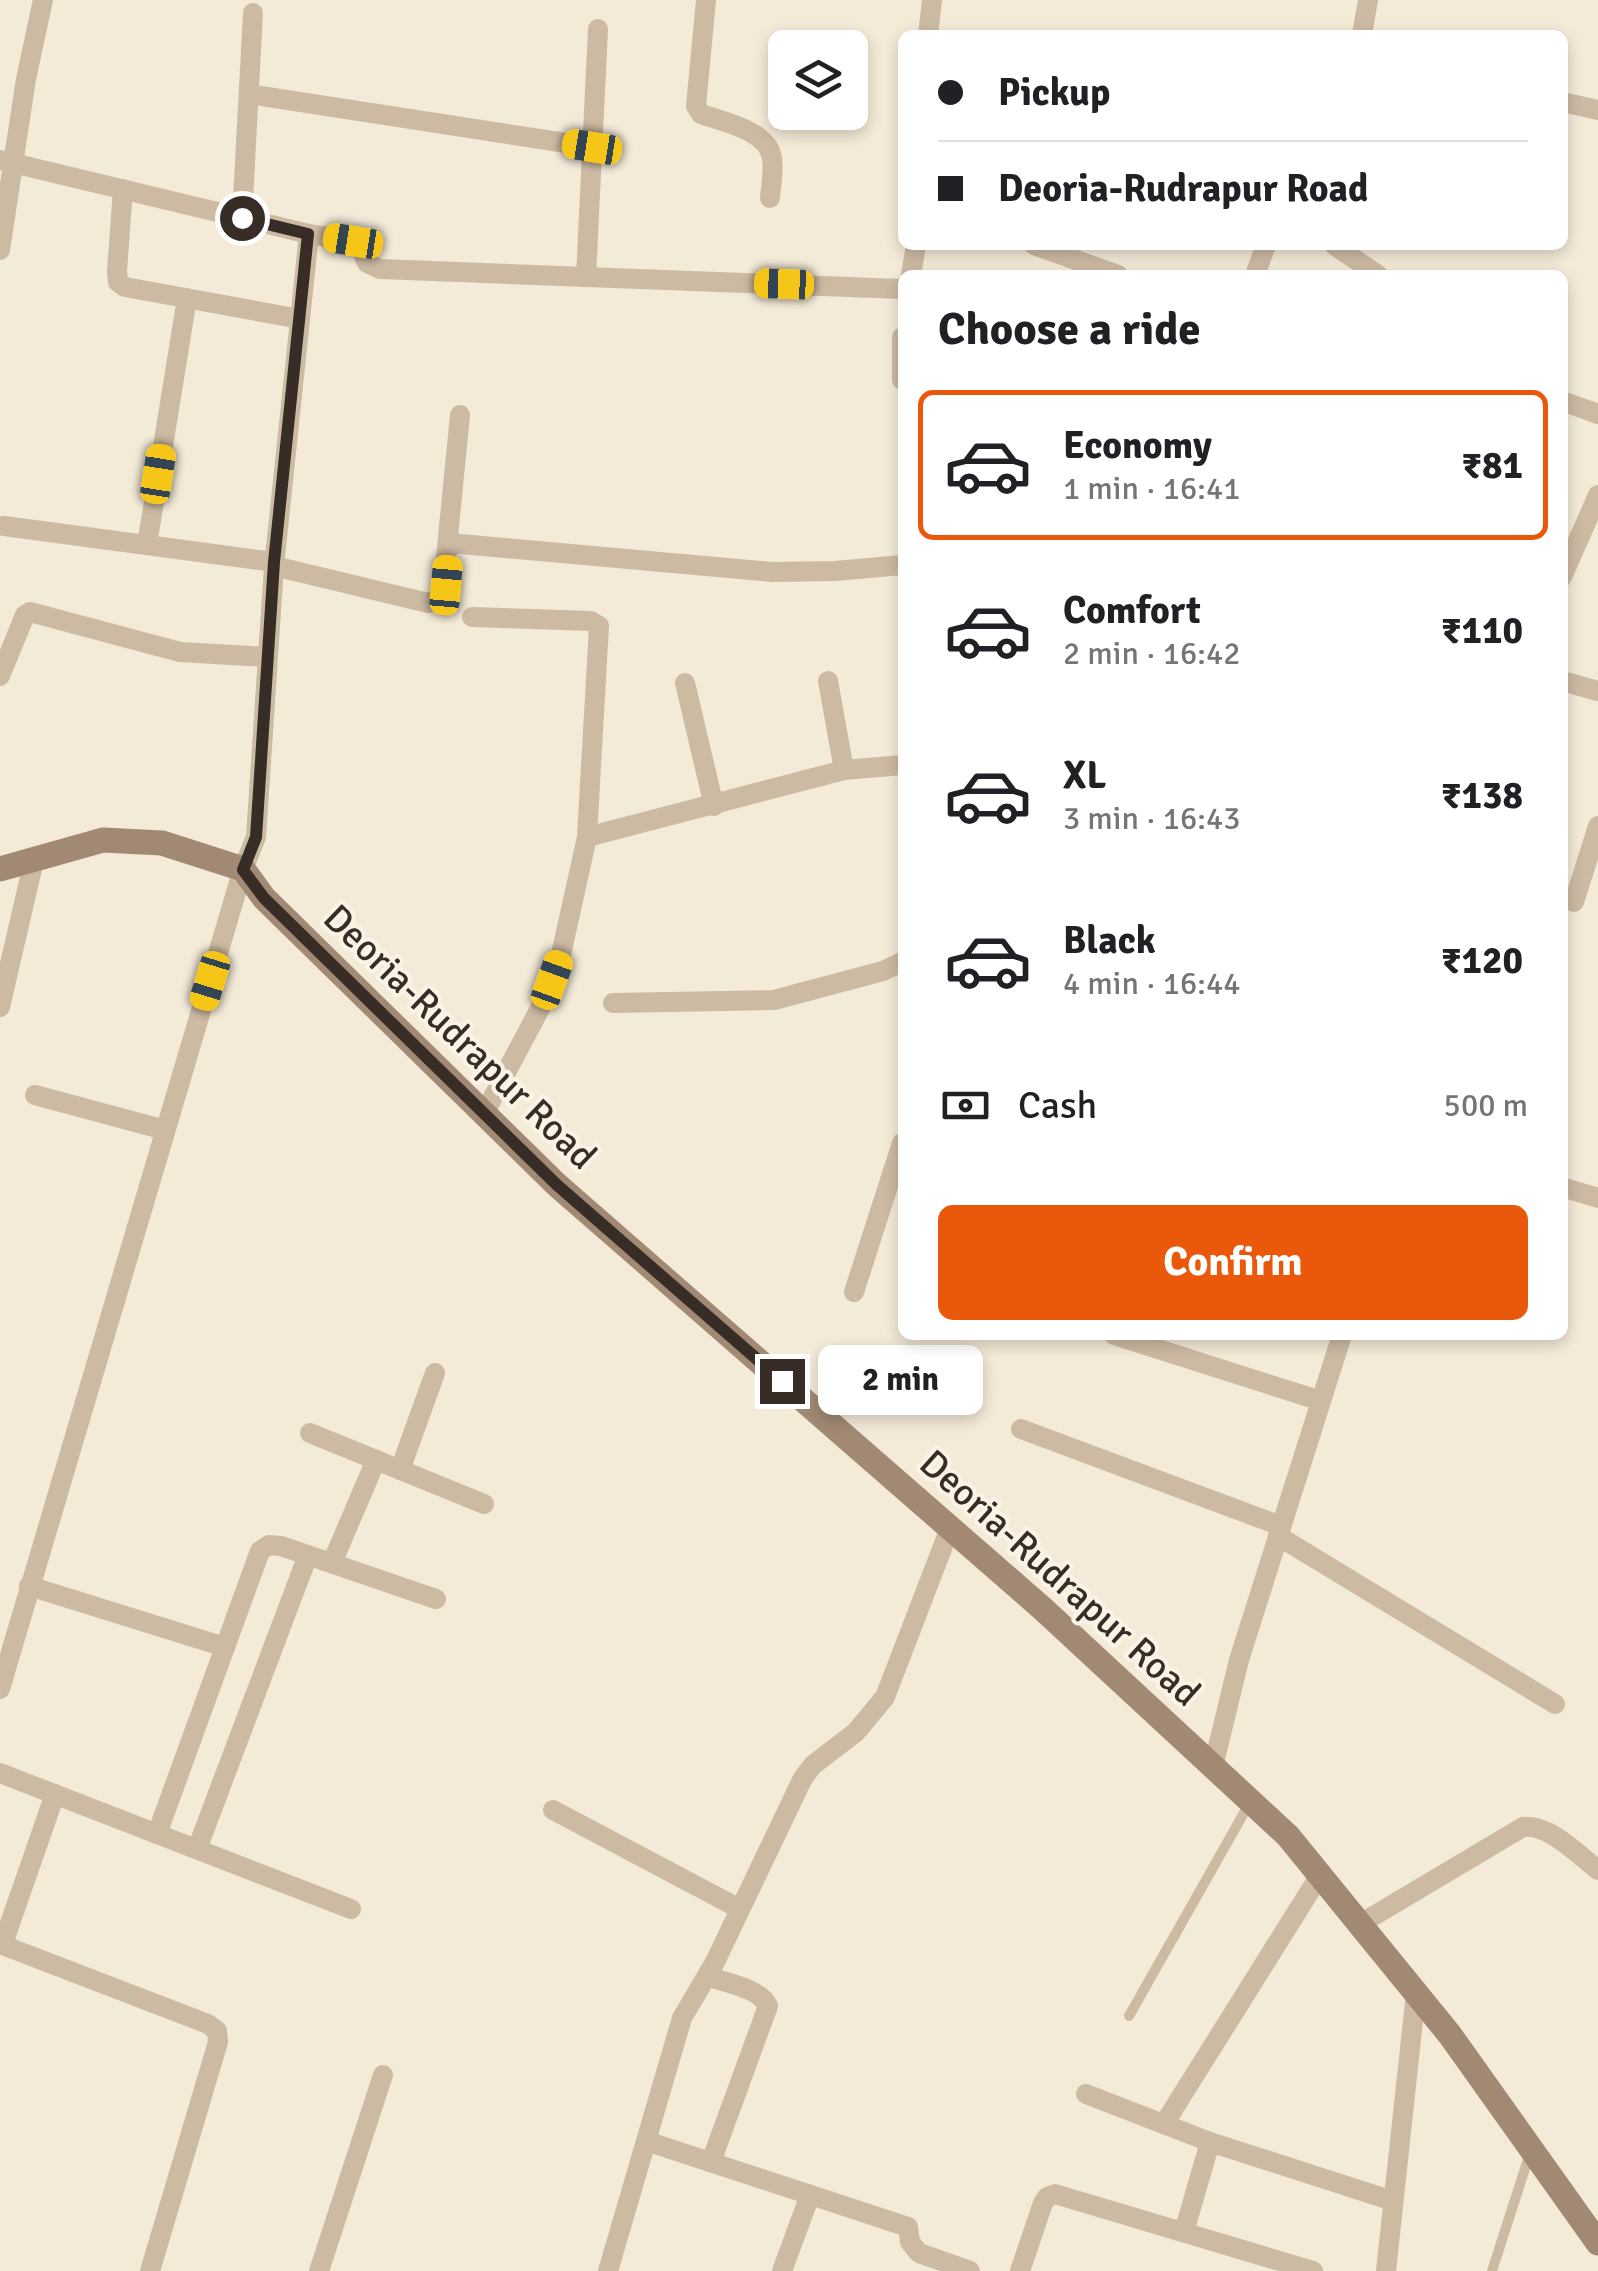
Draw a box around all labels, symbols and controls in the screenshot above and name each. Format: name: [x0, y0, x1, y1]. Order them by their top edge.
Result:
map controls: [768, 30, 868, 130]
button: layers: [768, 30, 868, 130]
text: Pickup: [998, 69, 1110, 116]
car: [560, 127, 624, 167]
text: Deoria-Rudrapur Road: [998, 165, 1368, 212]
route start: [220, 196, 265, 241]
car: [321, 221, 385, 261]
car: [753, 268, 815, 300]
text: Choose a ride: [938, 302, 1201, 357]
icon: car: [943, 420, 1033, 510]
text: Economy: [1063, 422, 1212, 469]
car: [138, 442, 178, 506]
text: ₹81: [1461, 442, 1523, 489]
text: 1 min · 16:41: [1063, 469, 1241, 508]
car: [428, 554, 464, 616]
icon: car: [943, 585, 1033, 675]
text: Comfort: [1063, 587, 1201, 634]
text: ₹110: [1441, 607, 1523, 654]
text: 2 min · 16:42: [1063, 634, 1241, 673]
icon: car: [943, 750, 1033, 840]
text: XL: [1063, 752, 1106, 799]
text: ₹138: [1441, 772, 1523, 819]
text: 3 min · 16:43: [1063, 799, 1241, 838]
street label: Deoria-Rudrapur Road: [314, 895, 606, 1179]
icon: car: [943, 915, 1033, 1005]
text: Black: [1063, 917, 1156, 964]
text: ₹120: [1441, 937, 1523, 984]
car: [528, 947, 576, 1013]
car: [187, 948, 233, 1014]
text: 4 min · 16:44: [1063, 964, 1241, 1003]
icon: cash: [938, 1078, 993, 1133]
text: Cash: [1018, 1082, 1097, 1129]
text: 500 m: [1444, 1086, 1528, 1125]
button: Confirm: [938, 1205, 1528, 1320]
callout: 2 min: [817, 1346, 982, 1416]
route end: [760, 1359, 805, 1404]
text: 2 min: [862, 1360, 939, 1399]
street label: Deoria-Rudrapur Road: [910, 1440, 1210, 1716]

